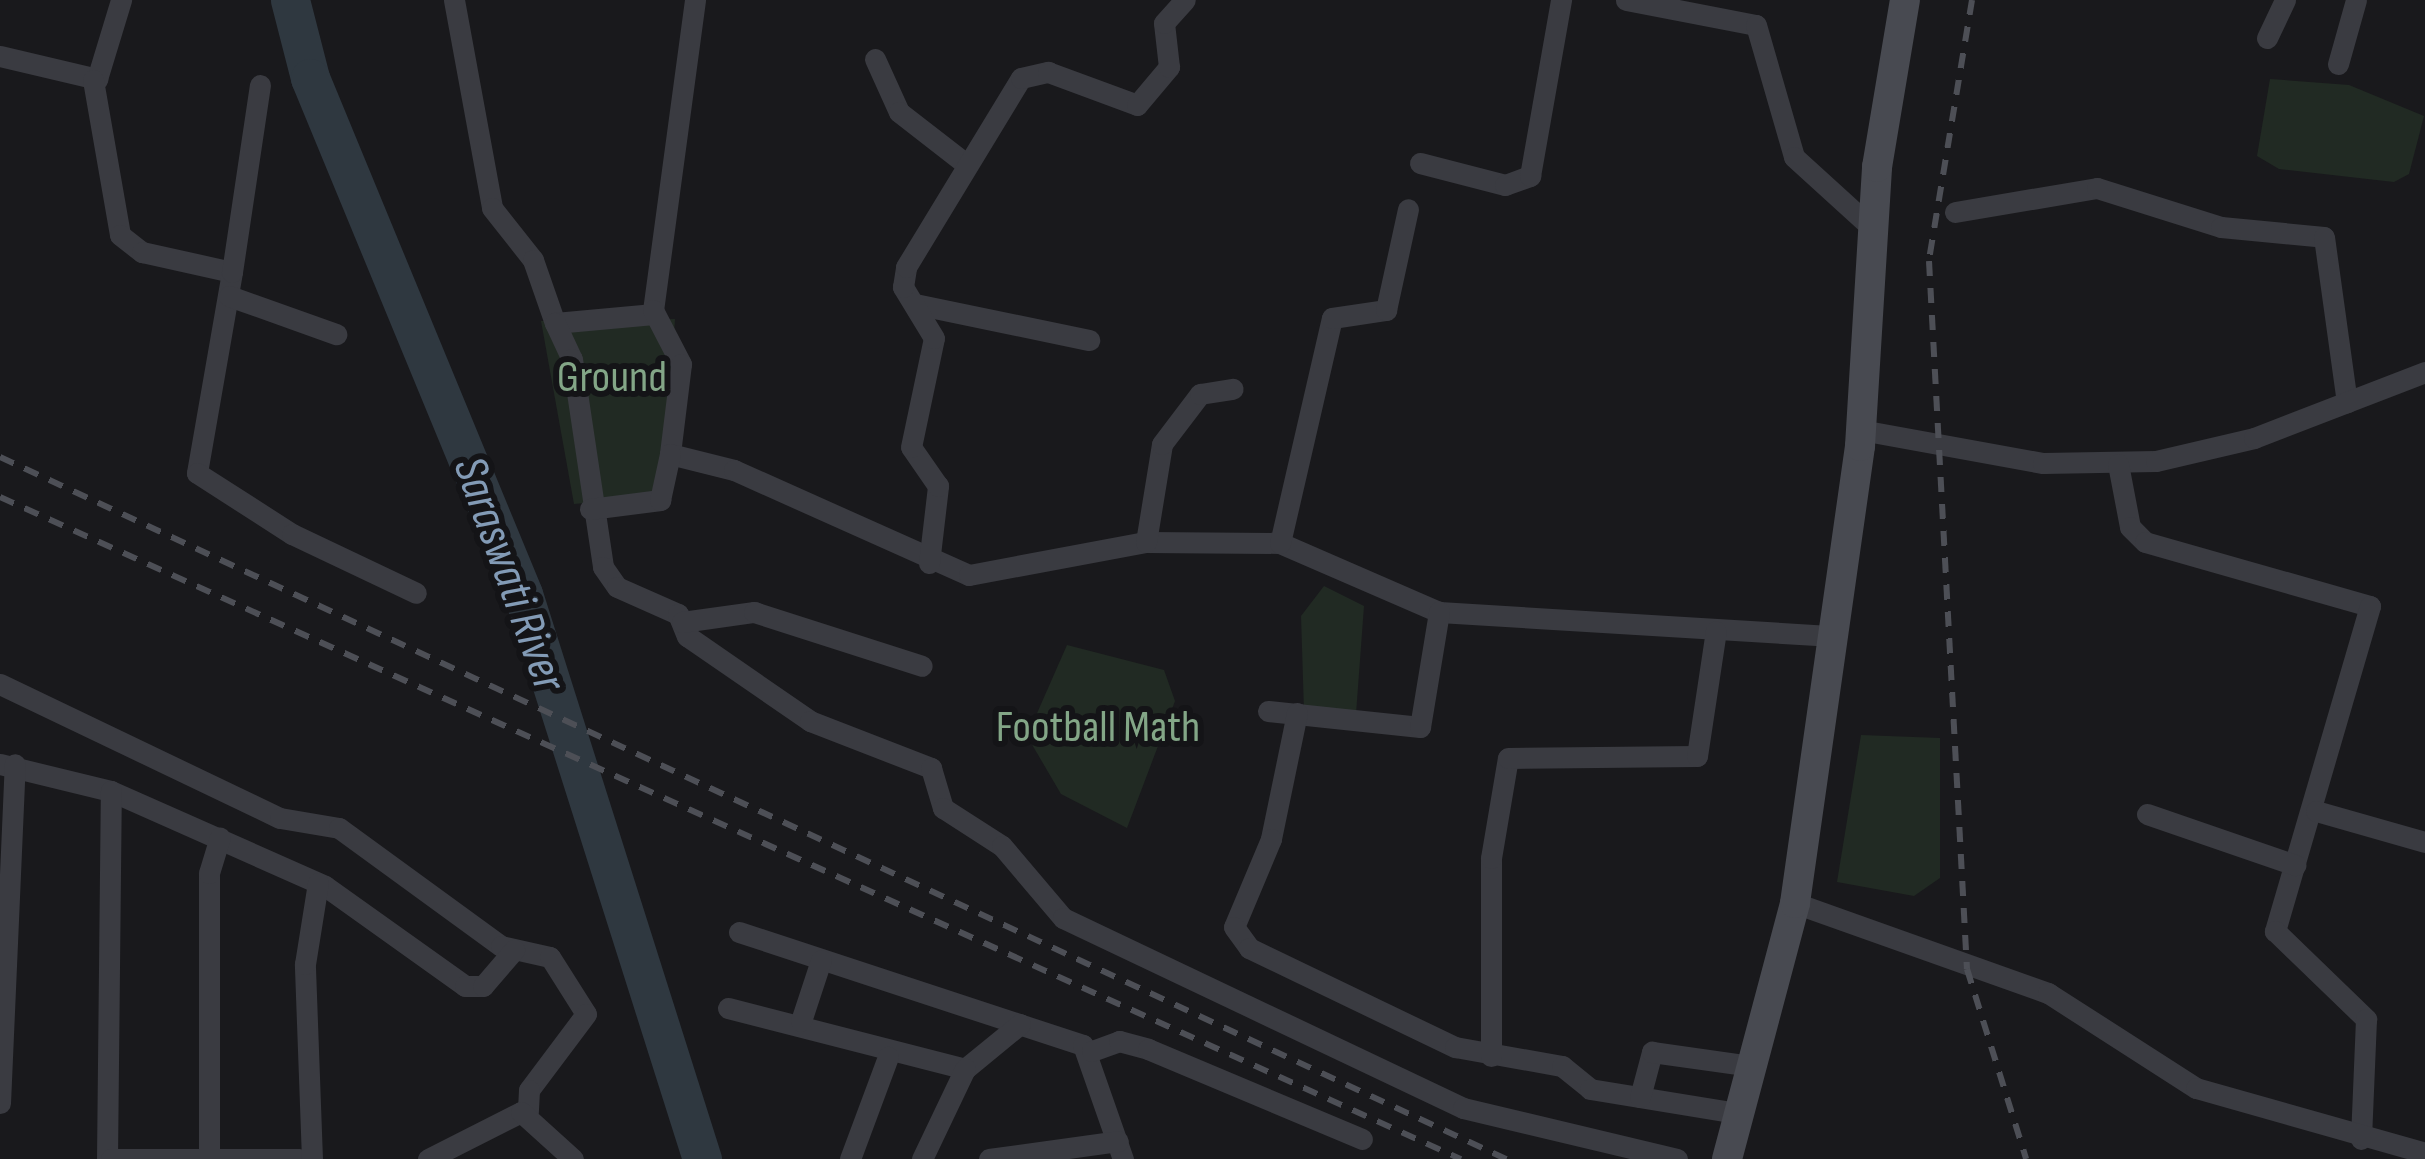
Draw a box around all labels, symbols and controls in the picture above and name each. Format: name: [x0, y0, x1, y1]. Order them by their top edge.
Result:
park label: Ground: [557, 351, 667, 405]
water label: Saraswati River: [440, 449, 578, 699]
park label: Football Math: [996, 701, 1200, 755]

